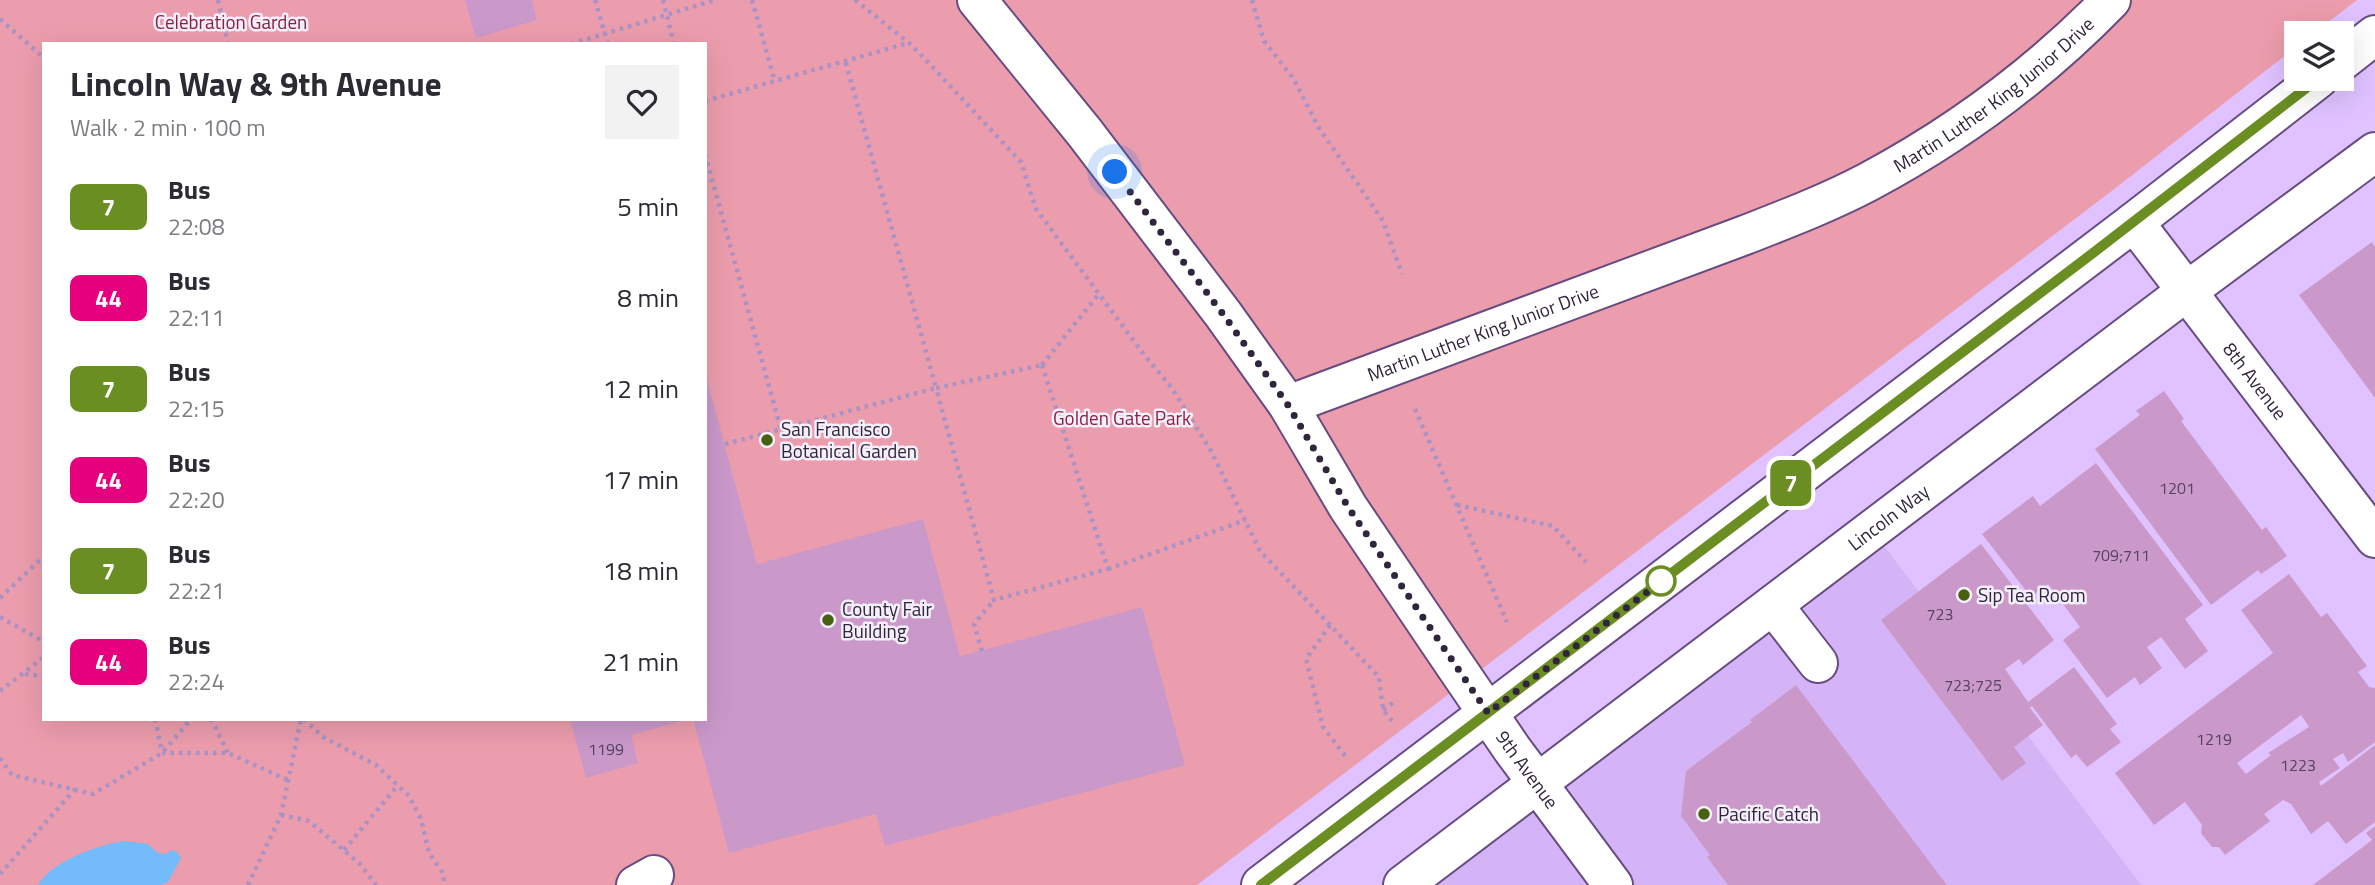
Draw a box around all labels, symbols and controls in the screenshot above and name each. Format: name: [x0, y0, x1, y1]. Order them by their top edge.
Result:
park label: Celebration Garden: [155, 7, 307, 36]
street label: Martin Luther King Junior Drive: [1887, 10, 2100, 179]
map controls: [2284, 21, 2354, 91]
button: layers: [2284, 21, 2354, 91]
text: Lincoln Way & 9th Avenue: [70, 59, 442, 109]
button: heart: [605, 65, 679, 139]
text: Walk · 2 min · 100 m: [70, 110, 266, 145]
your location: [1097, 154, 1132, 189]
text: Bus: [168, 170, 210, 209]
text: 5 min: [617, 187, 679, 226]
text: 7: [102, 189, 115, 225]
text: 22:08: [168, 209, 225, 244]
text: Bus: [168, 261, 210, 300]
street label: Martin Luther King Junior Drive: [1363, 276, 1603, 388]
text: 8 min: [617, 278, 679, 317]
text: 44: [95, 280, 122, 316]
text: 22:11: [168, 300, 225, 335]
street label: 8th Avenue: [2217, 336, 2295, 426]
text: Bus: [168, 352, 210, 391]
text: 12 min: [603, 369, 679, 408]
text: 7: [102, 371, 115, 407]
text: 22:15: [168, 391, 225, 426]
park label: Golden Gate Park: [1053, 403, 1191, 432]
place label: San Francisco Botanical Garden: [781, 414, 917, 465]
marker: San Francisco Botanical Garden: [759, 432, 775, 448]
text: Bus: [168, 443, 210, 482]
text: 17 min: [603, 460, 679, 499]
line badge: 7: [1768, 460, 1814, 506]
text: 44: [95, 462, 122, 498]
text: 7: [1784, 465, 1798, 501]
street label: Lincoln Way: [1841, 476, 1935, 557]
house number: 1201: [2159, 476, 2195, 500]
text: 22:20: [168, 482, 225, 517]
text: Bus: [168, 534, 210, 573]
house number: 709;711: [2092, 543, 2150, 567]
text: 18 min: [603, 551, 679, 590]
text: 7: [102, 553, 115, 589]
unlabelled marker: [1646, 566, 1676, 596]
text: 22:21: [168, 573, 225, 608]
place label: Sip Tea Room: [1978, 580, 2086, 609]
marker: Sip Tea Room: [1956, 587, 1972, 603]
place label: County Fair Building: [842, 594, 932, 645]
house number: 723: [1927, 602, 1953, 626]
marker: County Fair Building: [820, 612, 836, 628]
text: Bus: [168, 625, 210, 664]
text: 21 min: [603, 642, 679, 681]
text: 44: [95, 644, 122, 680]
text: 22:24: [168, 664, 225, 699]
house number: 723;725: [1944, 673, 2002, 697]
street label: 9th Avenue: [1489, 724, 1566, 814]
house number: 1219: [2196, 727, 2232, 751]
house number: 1199: [588, 737, 624, 761]
house number: 1223: [2280, 753, 2316, 777]
place label: Pacific Catch: [1718, 799, 1819, 828]
marker: Pacific Catch: [1696, 806, 1712, 822]

